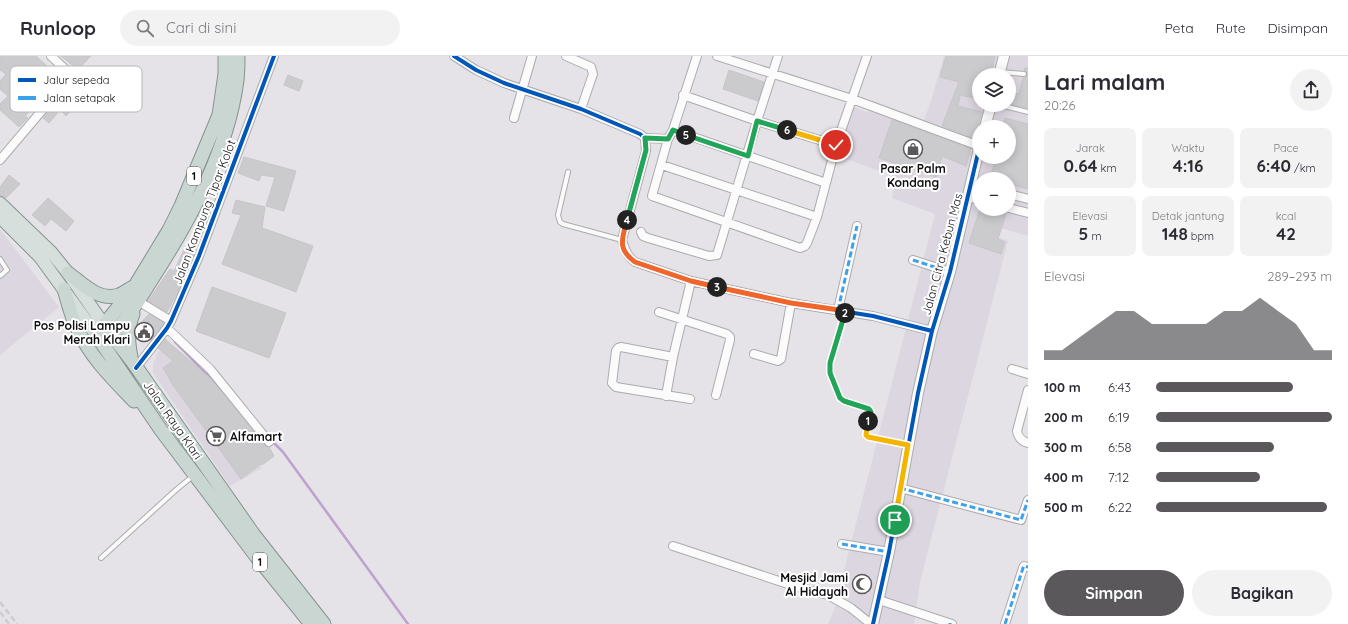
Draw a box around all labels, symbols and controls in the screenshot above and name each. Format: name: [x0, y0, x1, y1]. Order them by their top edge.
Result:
search box: [120, 10, 400, 46]
text: Runloop: [20, 16, 96, 40]
icon: search: [134, 17, 156, 39]
text: Cari di sini: [166, 18, 236, 37]
text: Peta: [1164, 19, 1194, 37]
text: Rute: [1216, 19, 1246, 37]
text: Disimpan: [1268, 19, 1328, 37]
legend: [10, 66, 142, 112]
map controls: [972, 68, 1016, 216]
button: layers: [972, 68, 1016, 112]
text: Lari malam: [1044, 68, 1165, 96]
button: share: [1290, 69, 1332, 111]
text: Jalur sepeda: [43, 73, 110, 87]
text: Jalan setapak: [43, 91, 116, 105]
text: 20:26: [1044, 97, 1076, 113]
pin: 6: [777, 120, 797, 140]
button: +: [972, 120, 1016, 164]
text: 6: [784, 123, 790, 137]
pin: 5: [676, 125, 696, 145]
text: 5: [683, 128, 689, 142]
pin: [819, 128, 853, 162]
icon: check: [825, 134, 847, 156]
street label: Jalan Kampung Tipar Kolot: [169, 138, 239, 286]
shop icon: Pasar Palm Kondang: [902, 138, 924, 160]
text: Jarak: [1075, 141, 1105, 155]
text: Waktu: [1171, 141, 1205, 155]
text: Pace: [1273, 141, 1299, 155]
text: 0.64: [1064, 155, 1098, 176]
text: 4:16: [1173, 155, 1203, 176]
text: 6:40: [1256, 155, 1291, 176]
place label: Pasar Palm Kondang: [880, 161, 946, 190]
text: km: [1098, 161, 1117, 175]
text: /km: [1291, 161, 1316, 175]
road number: 1: [187, 167, 201, 185]
button: −: [972, 172, 1016, 216]
street label: Jalan Citra Kebun Mas: [918, 191, 966, 317]
text: Elevasi: [1073, 209, 1107, 223]
text: Detak jantung: [1152, 209, 1224, 223]
text: kcal: [1276, 209, 1296, 223]
pin: 4: [617, 210, 637, 230]
text: 4: [624, 213, 630, 227]
text: 5: [1079, 223, 1088, 244]
text: 148: [1162, 223, 1188, 244]
text: 42: [1276, 223, 1296, 244]
text: m: [1088, 229, 1101, 243]
text: bpm: [1188, 229, 1214, 243]
text: Elevasi: [1044, 268, 1085, 284]
text: 289–293 m: [1267, 268, 1332, 284]
pin: 3: [707, 277, 727, 297]
text: 3: [714, 280, 720, 294]
pin: 2: [835, 303, 855, 323]
text: 2: [842, 306, 848, 320]
place label: Pos Polisi Lampu Merah Klari: [34, 318, 130, 347]
public building icon: Pos Polisi Lampu Merah Klari: [133, 321, 155, 343]
street label: Jalan Raya Klari: [140, 378, 206, 462]
text: 100 m: [1044, 379, 1081, 395]
text: 6:43: [1108, 379, 1131, 395]
text: 200 m: [1044, 409, 1083, 425]
text: 6:19: [1108, 409, 1130, 425]
pin: 1: [858, 411, 878, 431]
text: 1: [866, 414, 870, 428]
supermarket icon: Alfamart: [205, 425, 227, 447]
place label: Alfamart: [230, 429, 282, 444]
text: 300 m: [1044, 439, 1083, 455]
text: 6:58: [1108, 439, 1132, 455]
text: 400 m: [1044, 469, 1083, 485]
text: 7:12: [1108, 469, 1129, 485]
text: 500 m: [1044, 499, 1083, 515]
text: 6:22: [1108, 499, 1132, 515]
pin: [878, 503, 912, 537]
icon: arrive: [884, 509, 906, 531]
road number: 1: [253, 553, 267, 571]
place label: Mesjid Jami Al Hidayah: [780, 570, 848, 599]
button: Simpan: [1044, 570, 1184, 616]
button: Bagikan: [1192, 570, 1332, 616]
mosque icon: Mesjid Jami Al Hidayah: [851, 573, 873, 595]

